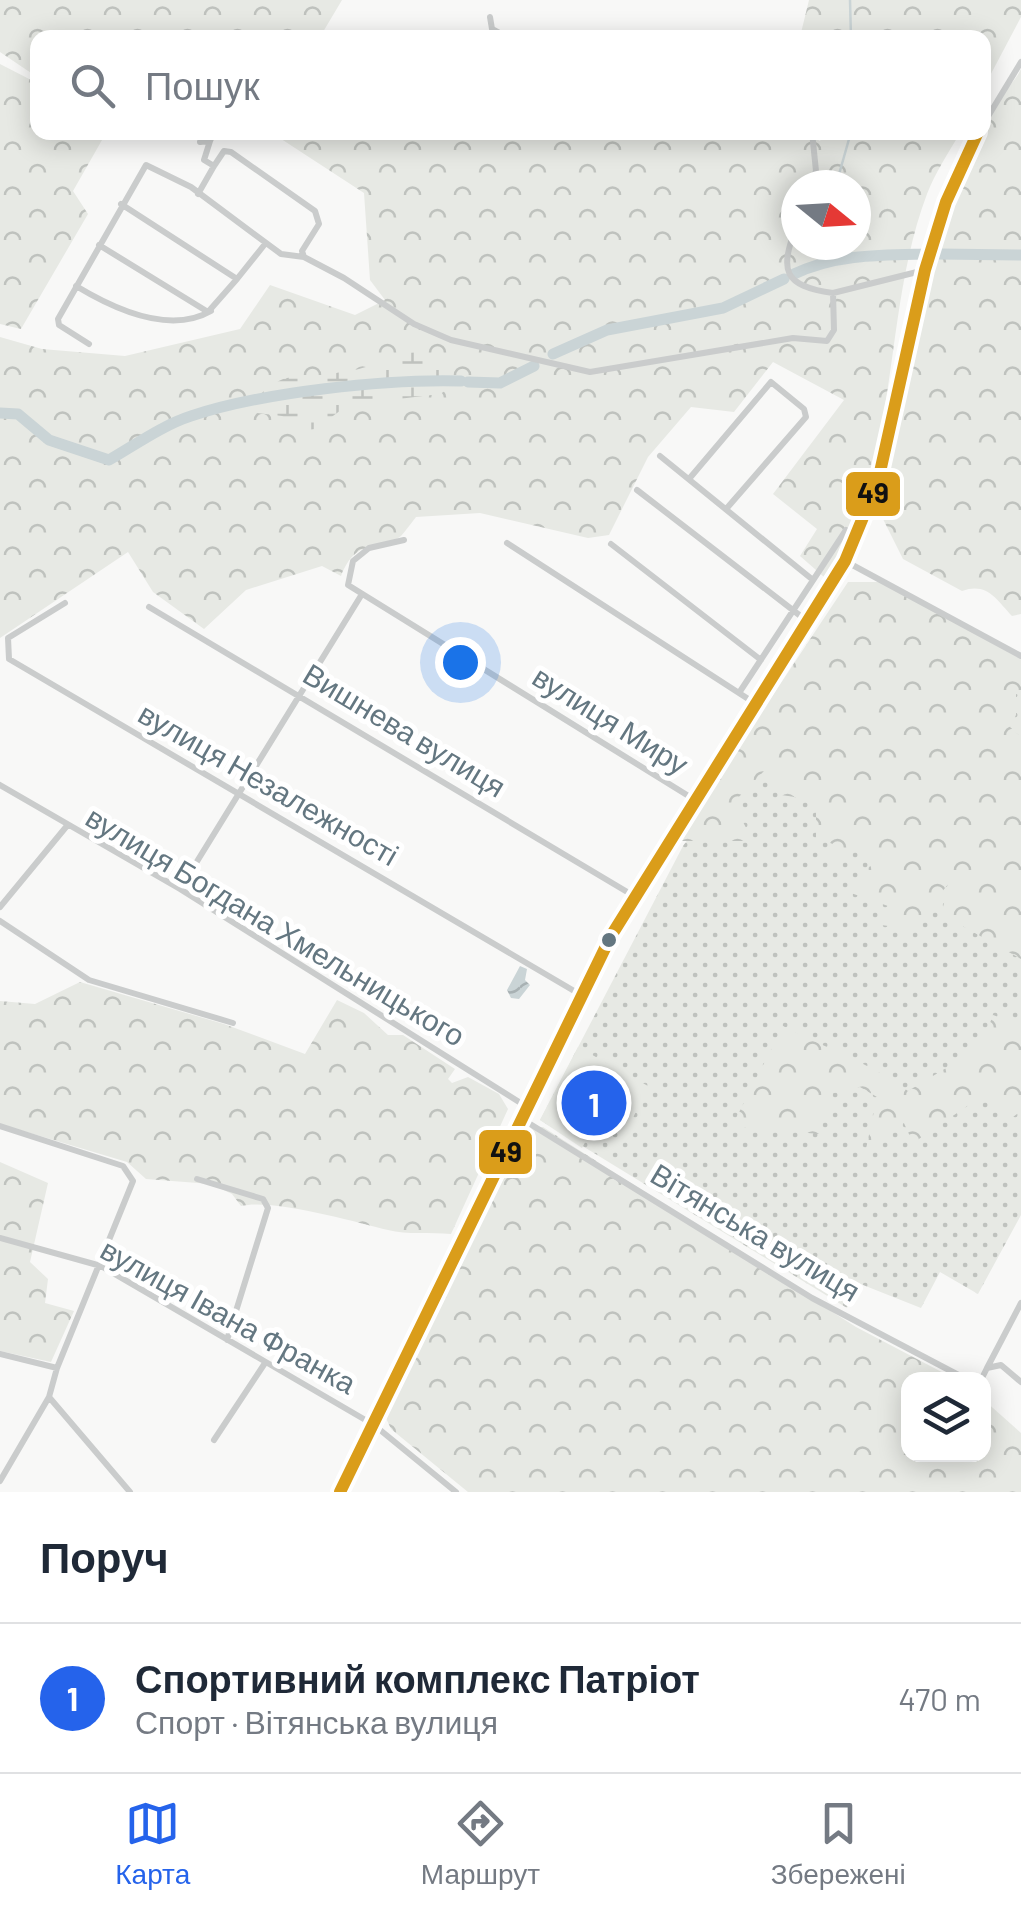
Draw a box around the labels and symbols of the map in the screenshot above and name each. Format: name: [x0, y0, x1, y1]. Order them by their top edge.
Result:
north arrow: [781, 170, 871, 260]
line badge: 49: [844, 470, 902, 518]
text: 49: [857, 475, 889, 509]
your location: [435, 637, 486, 688]
street label: Вишнева вулиця: [297, 655, 513, 804]
street label: вулиця Миру: [527, 657, 695, 781]
street label: вулиця Незалежності: [133, 694, 405, 872]
street label: вулиця Богдана Хмельницького: [80, 798, 472, 1053]
unlabelled marker: [599, 930, 619, 950]
pin: 1: [562, 1066, 626, 1140]
line badge: 49: [477, 1128, 534, 1176]
text: 49: [490, 1134, 522, 1168]
street label: Вітянська вулиця: [645, 1155, 867, 1308]
street label: вулиця Івана Франка: [95, 1230, 363, 1401]

